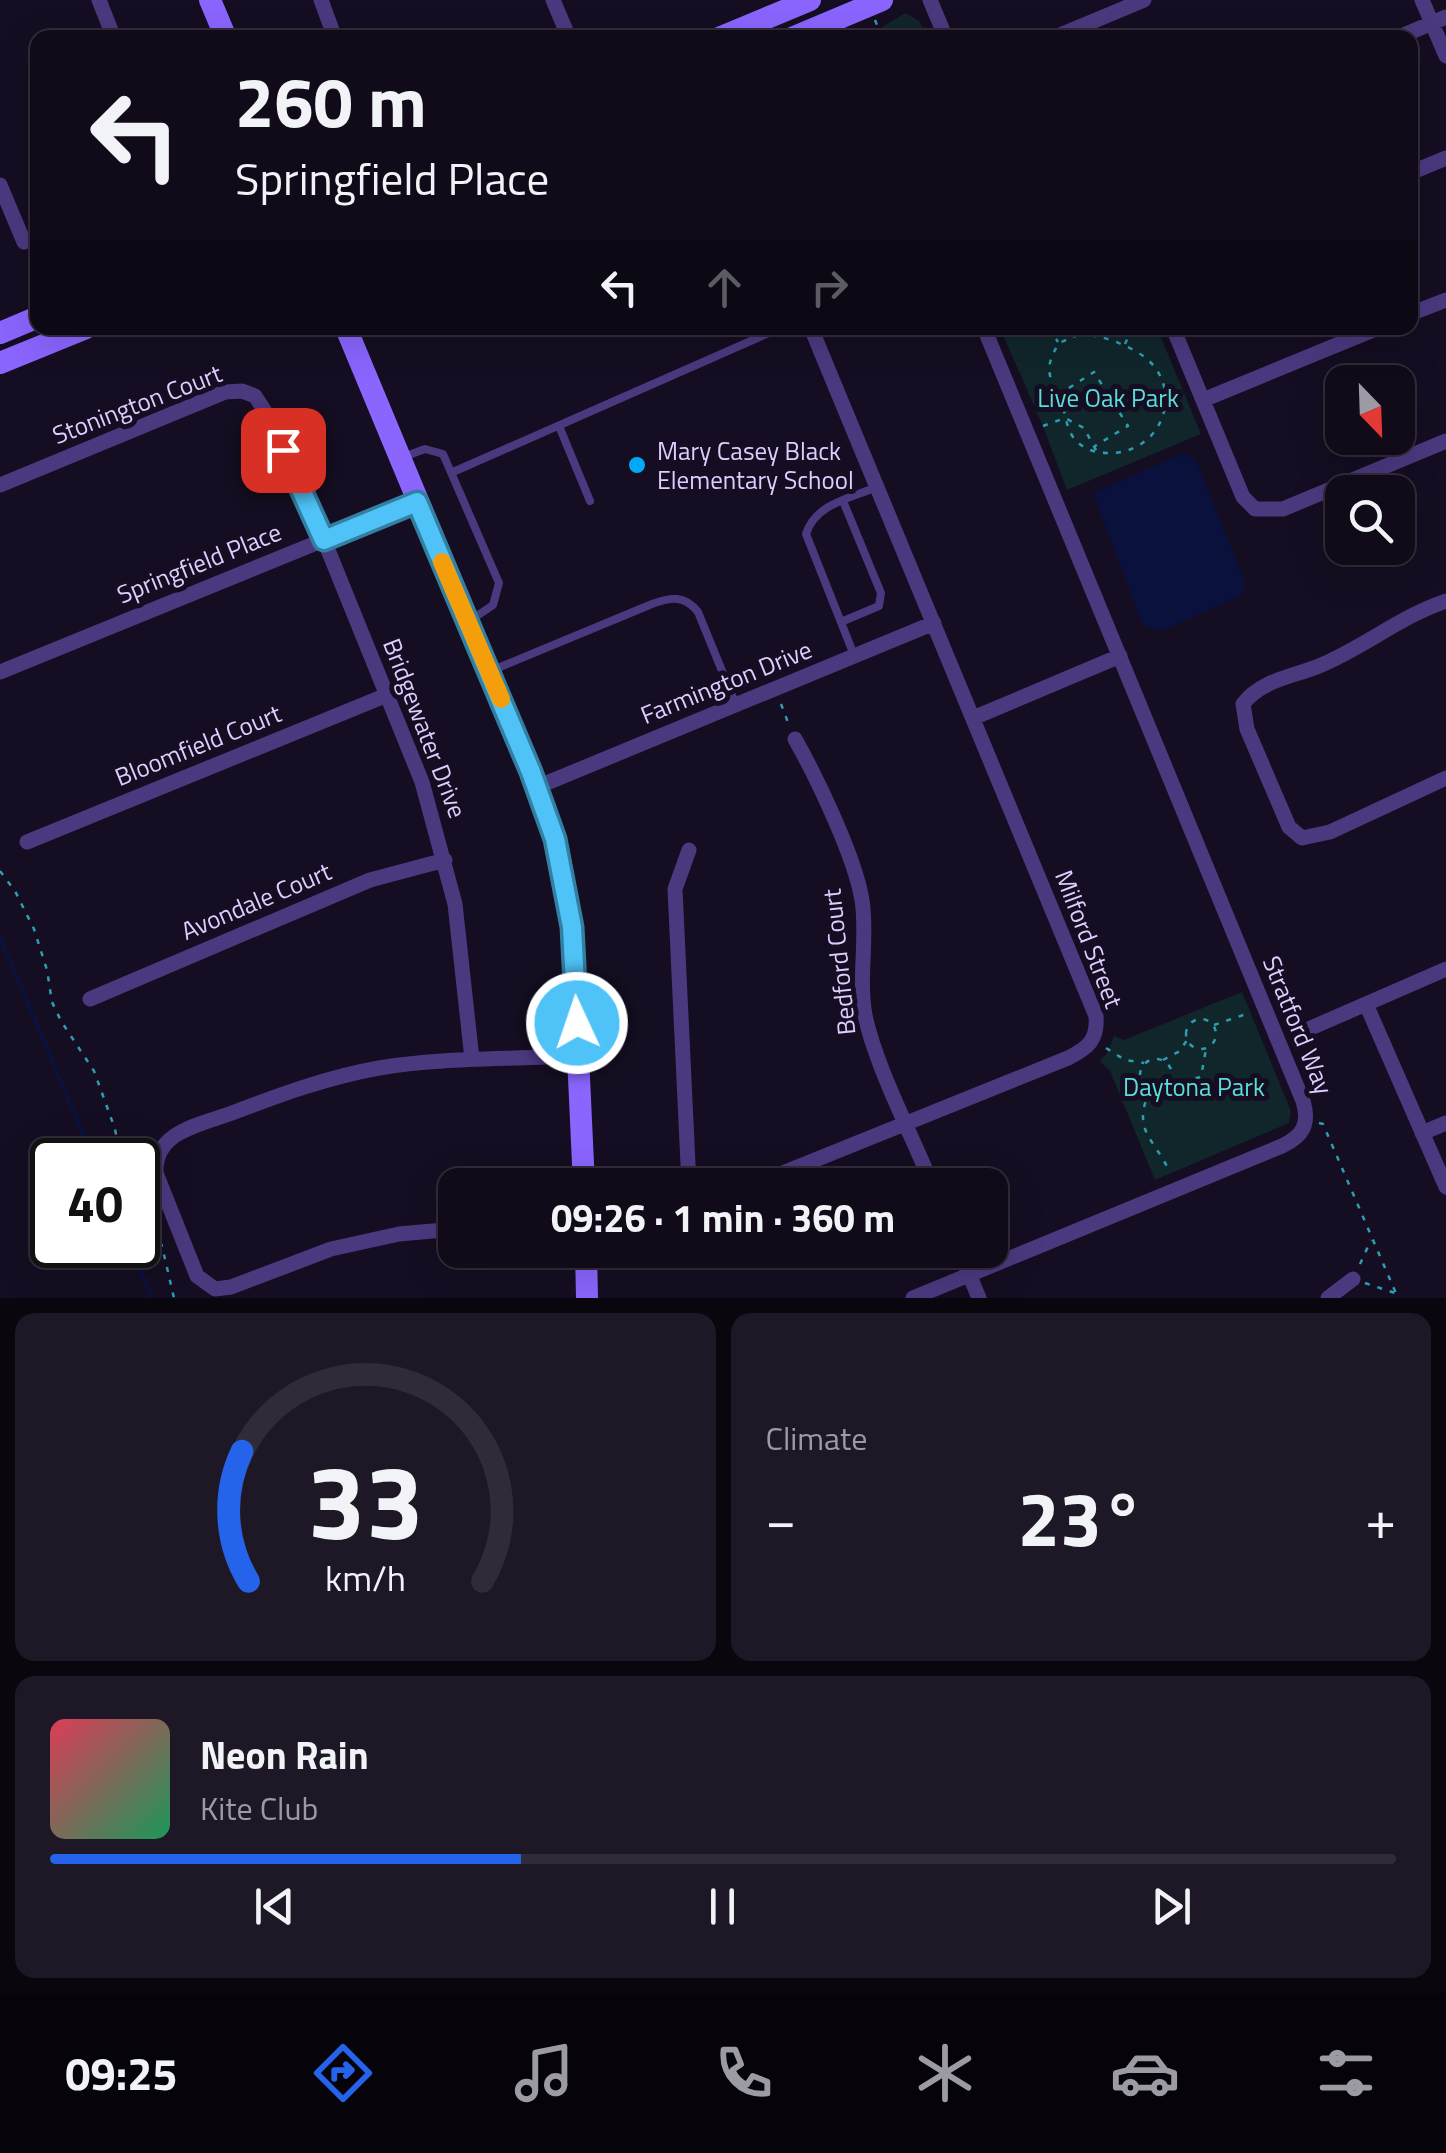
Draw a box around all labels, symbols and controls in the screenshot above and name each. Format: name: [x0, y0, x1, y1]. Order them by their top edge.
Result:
text: 260 m: [235, 48, 427, 154]
icon: left: [70, 70, 200, 200]
text: Springfield Place: [235, 144, 549, 212]
icon: left: [592, 260, 647, 315]
icon: ahead: [697, 260, 752, 315]
icon: right: [802, 260, 857, 315]
street label: Stonington Court: [47, 354, 227, 454]
north arrow: [1325, 365, 1415, 455]
map controls: [1325, 365, 1415, 565]
park label: Live Oak Park: [1037, 379, 1179, 417]
pin: [241, 408, 326, 493]
icon: arrive: [256, 423, 311, 478]
place label: Mary Casey Black Elementary School: [657, 432, 854, 499]
marker: Mary Casey Black Elementary School: [626, 454, 648, 476]
button: search: [1325, 475, 1415, 565]
street label: Springfield Place: [111, 513, 287, 613]
street label: Farmington Drive: [635, 630, 817, 734]
street label: Bridgewater Drive: [373, 633, 477, 823]
street label: Bloomfield Court: [109, 694, 287, 796]
street label: Avondale Court: [175, 852, 337, 950]
street label: Milford Street: [1045, 864, 1133, 1014]
street label: Bedford Court: [812, 887, 866, 1037]
street label: Stratford Way: [1253, 950, 1343, 1100]
position arrow: [525, 971, 629, 1075]
park label: Daytona Park: [1123, 1068, 1265, 1106]
speed limit sign: 40: [30, 1138, 160, 1268]
text: 09:26 · 1 min · 360 m: [551, 1189, 895, 1247]
text: Climate: [766, 1414, 867, 1462]
text: 33: [307, 1421, 423, 1579]
text: 23°: [1018, 1461, 1144, 1575]
text: −: [766, 1477, 796, 1560]
text: +: [1365, 1477, 1396, 1560]
text: km/h: [325, 1550, 406, 1605]
text: Neon Rain: [200, 1726, 369, 1784]
text: Kite Club: [200, 1784, 318, 1832]
icon: previous: [247, 1879, 302, 1934]
icon: pause: [695, 1879, 750, 1934]
icon: next: [1144, 1879, 1199, 1934]
icon: directions: [308, 2038, 378, 2108]
icon: music: [509, 2038, 579, 2108]
icon: phone: [709, 2038, 779, 2108]
icon: climate: [910, 2038, 980, 2108]
icon: car: [1110, 2038, 1180, 2108]
icon: filters: [1311, 2038, 1381, 2108]
text: 09:25: [65, 2039, 178, 2107]

